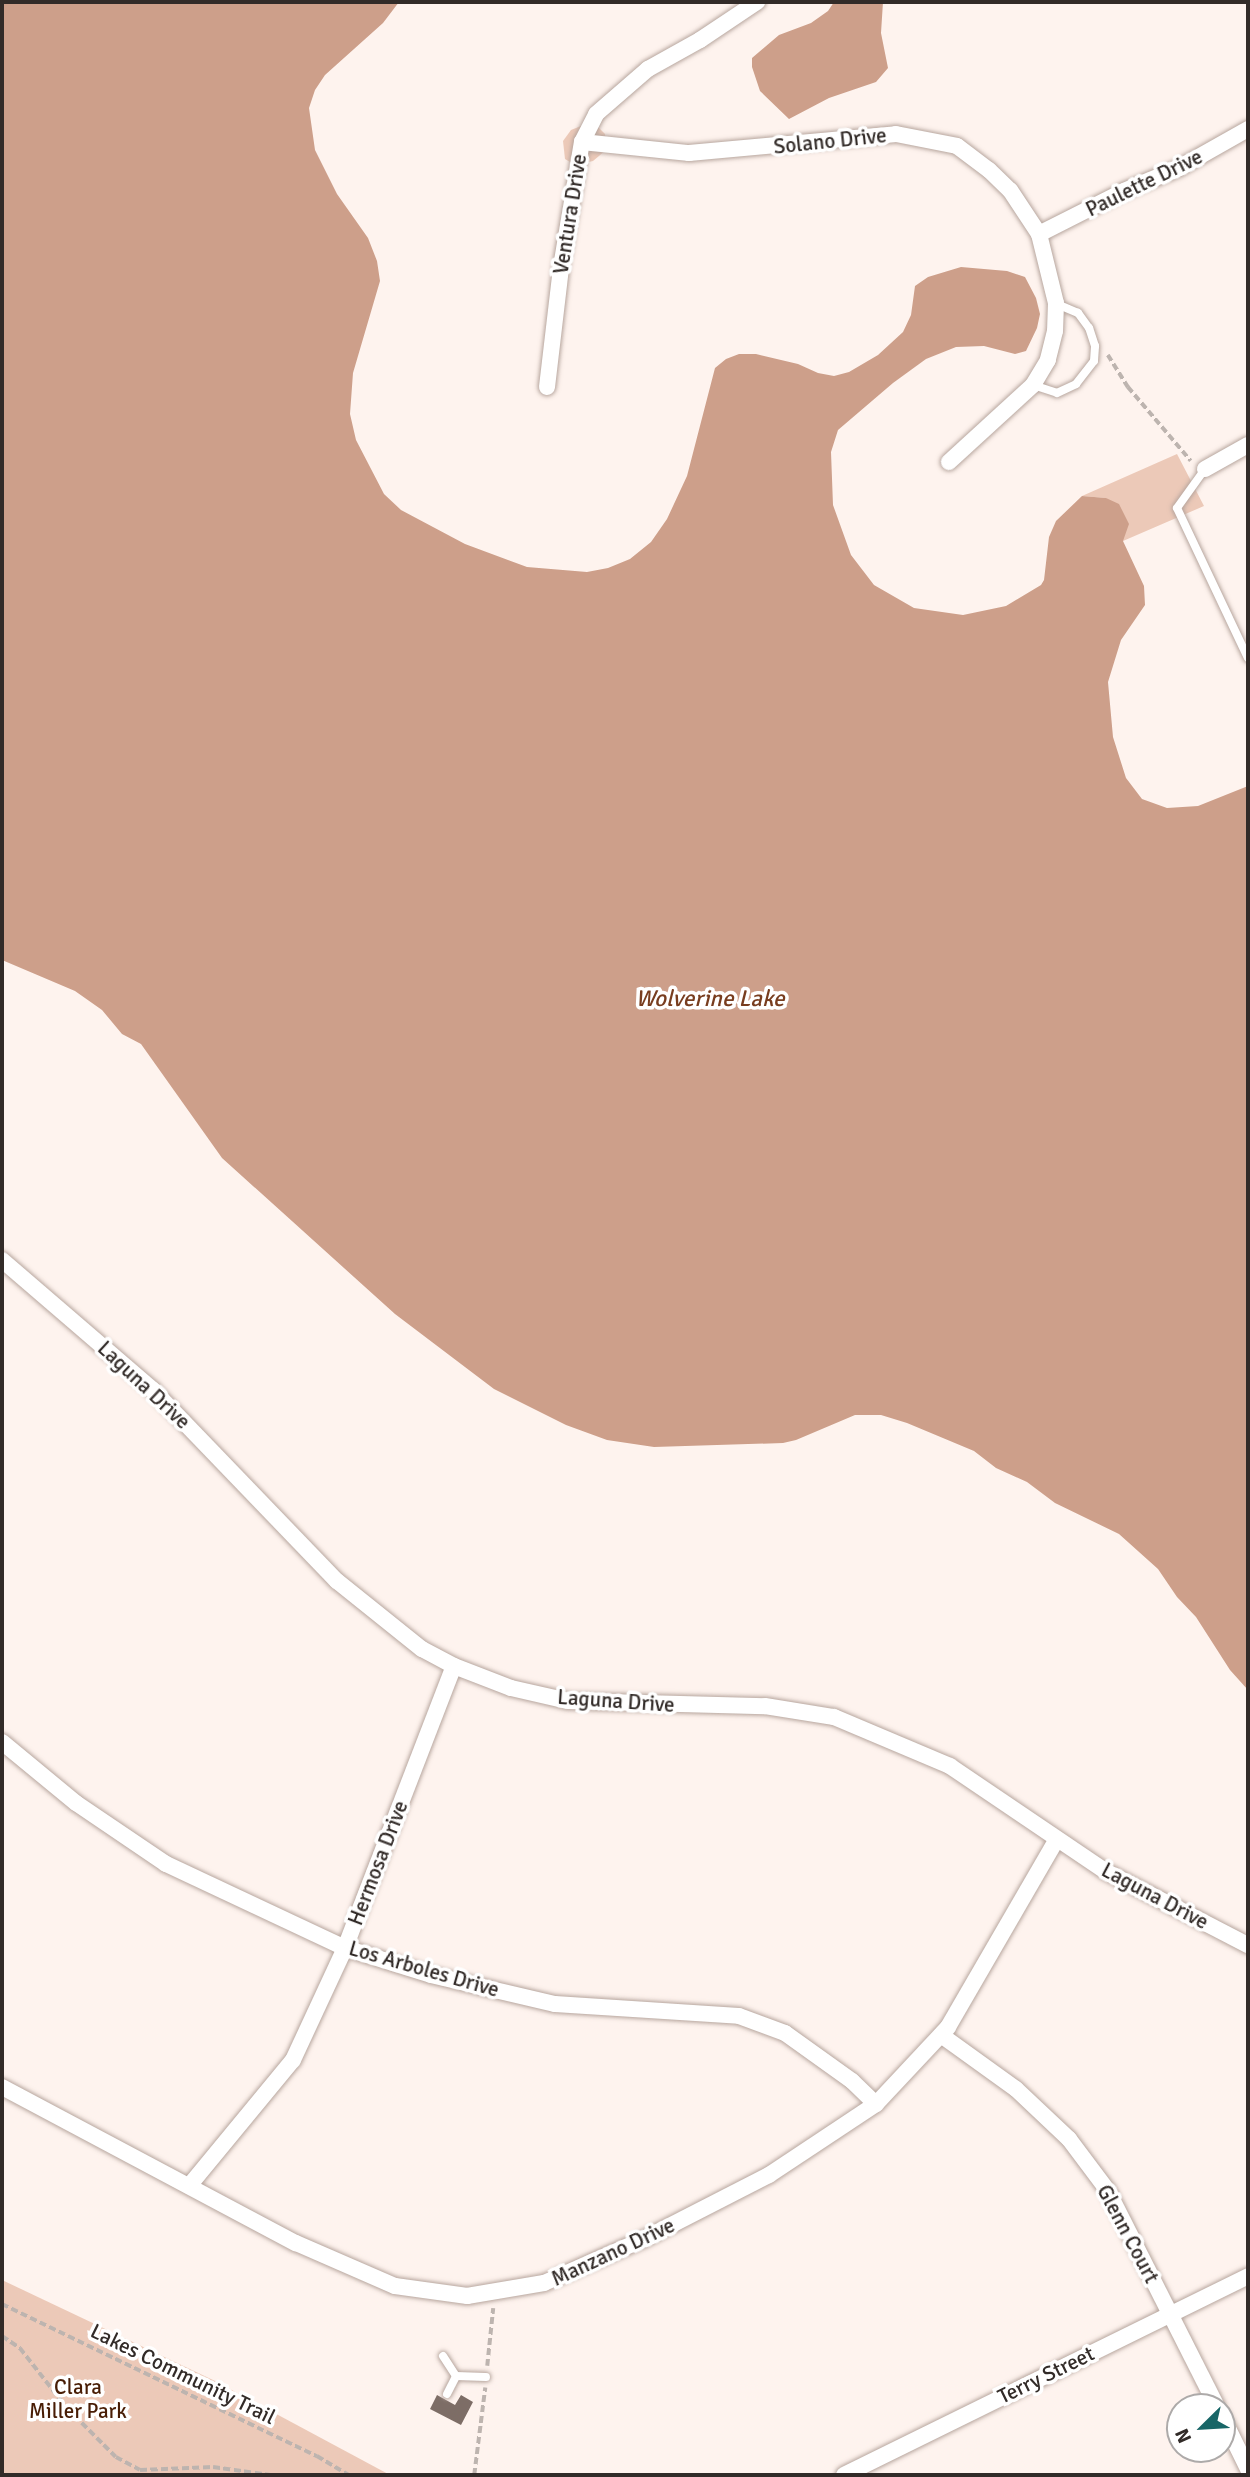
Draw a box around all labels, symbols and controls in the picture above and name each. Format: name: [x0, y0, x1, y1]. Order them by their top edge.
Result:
street label: Solano Drive: [772, 123, 888, 159]
street label: Paulette Drive: [1082, 144, 1206, 222]
street label: Ventura Drive: [548, 152, 592, 276]
water label: Wolverine Lake: [635, 985, 785, 1013]
street label: Laguna Drive: [92, 1336, 196, 1434]
street label: Laguna Drive: [556, 1684, 676, 1718]
street label: Hermosa Drive: [343, 1797, 413, 1929]
street label: Laguna Drive: [1097, 1857, 1213, 1935]
street label: Los Arboles Drive: [346, 1936, 502, 2002]
street label: Glenn Court: [1092, 2180, 1164, 2288]
street label: Manzano Drive: [547, 2212, 679, 2292]
street label: Lakes Community Trail: [86, 2318, 280, 2430]
street label: Terry Street: [994, 2341, 1098, 2409]
park label: Clara Miller Park: [29, 2374, 127, 2424]
north arrow: [1166, 2393, 1236, 2463]
text: N: [1170, 2425, 1197, 2447]

